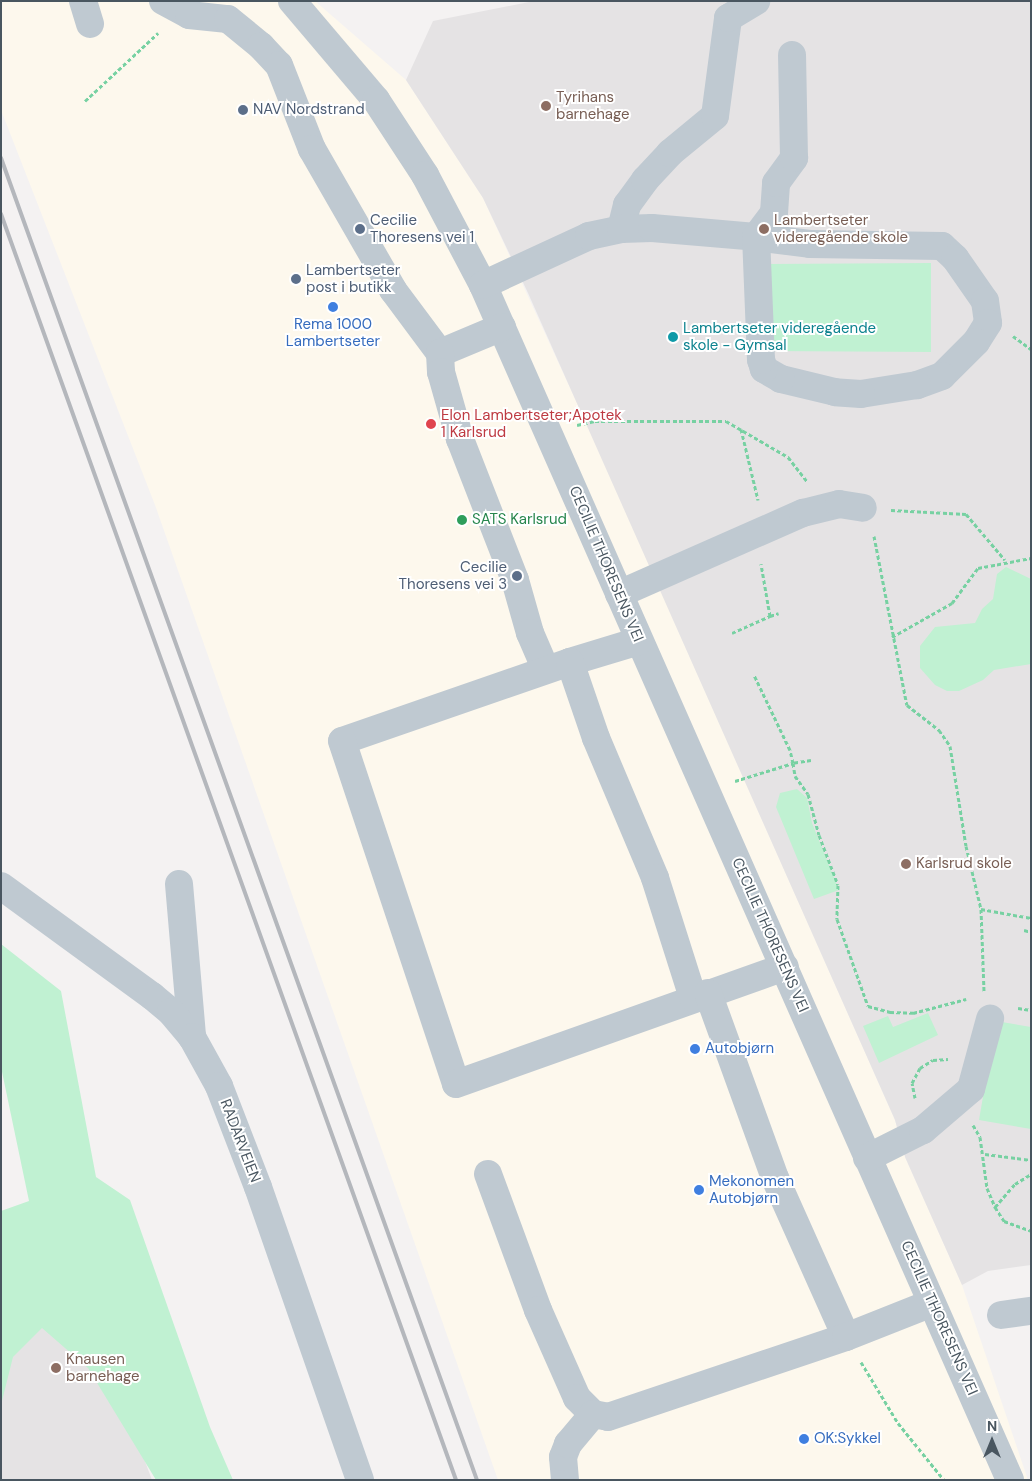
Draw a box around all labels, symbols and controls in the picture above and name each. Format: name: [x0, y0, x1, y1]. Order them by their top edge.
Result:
place label: Tyrihans barnehage: [556, 88, 630, 123]
marker: Tyrihans barnehage: [540, 100, 552, 112]
place label: NAV Nordstrand: [253, 101, 365, 119]
marker: NAV Nordstrand: [237, 104, 249, 116]
place label: Cecilie Thoresens vei 1: [370, 211, 474, 246]
place label: Lambertseter videregående skole: [774, 211, 908, 246]
marker: Cecilie Thoresens vei 1: [354, 223, 366, 235]
marker: Lambertseter videregående skole: [758, 223, 770, 235]
place label: Lambertseter post i butikk: [306, 261, 400, 296]
marker: Lambertseter post i butikk: [290, 273, 302, 285]
marker: Rema 1000 Lambertseter: [327, 301, 339, 313]
place label: Rema 1000 Lambertseter: [286, 315, 380, 350]
place label: Lambertseter videregående skole - Gymsal: [683, 319, 876, 354]
marker: Lambertseter videregående skole - Gymsal: [667, 331, 679, 343]
place label: Elon Lambertseter;Apotek 1 Karlsrud: [441, 406, 622, 441]
marker: Elon Lambertseter;Apotek 1 Karlsrud: [425, 418, 437, 430]
street label: CECILIE THORESENS VEI: [565, 484, 647, 644]
place label: SATS Karlsrud: [472, 511, 567, 529]
marker: SATS Karlsrud: [456, 514, 468, 526]
place label: Cecilie Thoresens vei 3: [399, 558, 507, 593]
marker: Cecilie Thoresens vei 3: [511, 570, 523, 582]
street label: CECILIE THORESENS VEI: [728, 855, 812, 1015]
place label: Karlsrud skole: [916, 855, 1012, 873]
marker: Karlsrud skole: [900, 858, 912, 870]
place label: Autobjørn: [705, 1040, 774, 1058]
marker: Autobjørn: [689, 1043, 701, 1055]
street label: RADARVEIEN: [216, 1097, 264, 1185]
place label: Mekonomen Autobjørn: [709, 1172, 794, 1207]
marker: Mekonomen Autobjørn: [693, 1184, 705, 1196]
street label: CECILIE THORESENS VEI: [897, 1238, 981, 1398]
place label: Knausen barnehage: [66, 1350, 140, 1385]
marker: Knausen barnehage: [50, 1362, 62, 1374]
north arrow: [967, 1416, 1017, 1466]
text: N: [987, 1417, 997, 1435]
place label: OK:Sykkel: [814, 1430, 881, 1448]
marker: OK:Sykkel: [798, 1433, 810, 1445]

